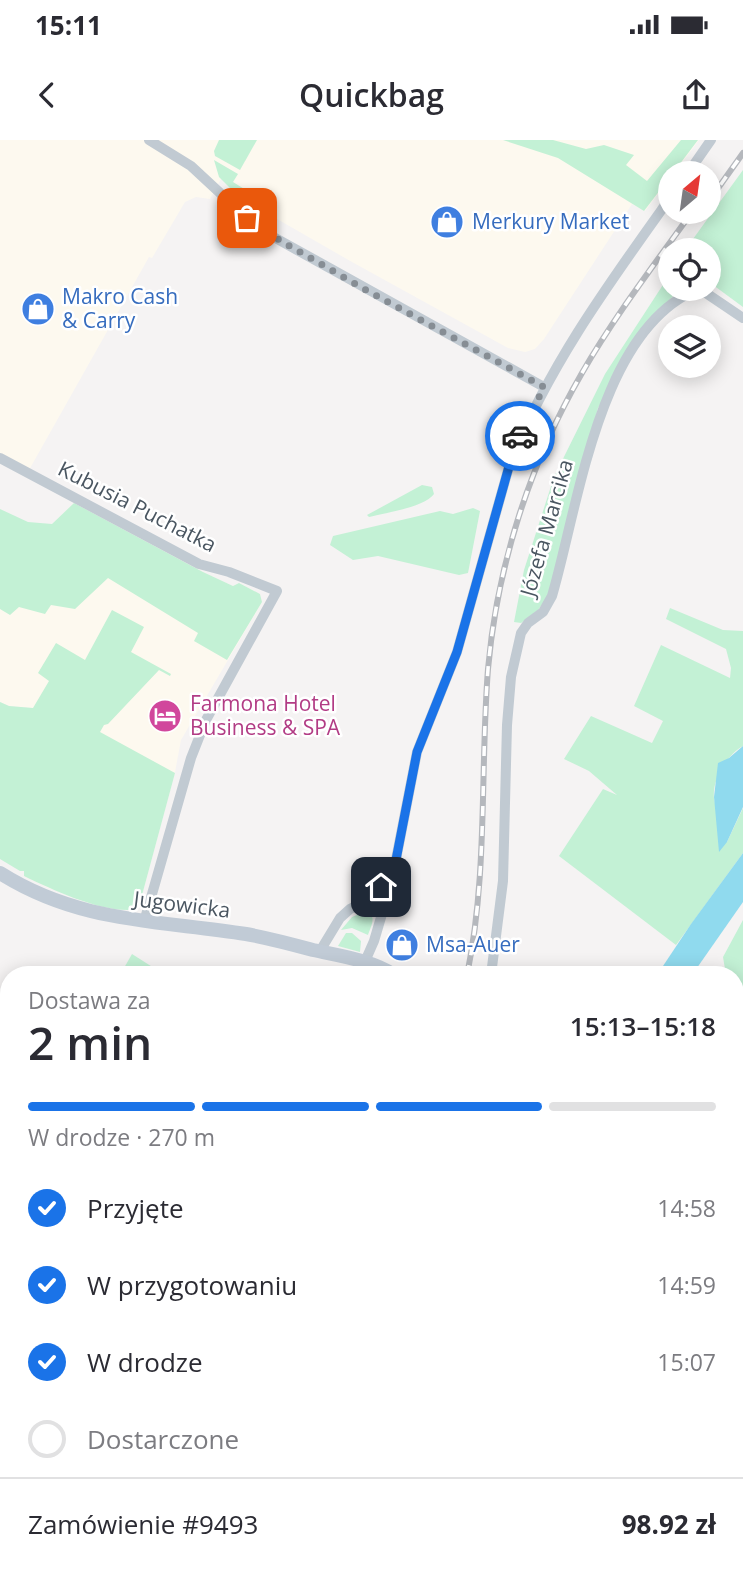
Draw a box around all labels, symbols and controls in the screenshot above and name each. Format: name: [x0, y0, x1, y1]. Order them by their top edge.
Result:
text: 15:11: [35, 7, 102, 43]
text: Quickbag: [299, 73, 444, 116]
icon: back: [28, 76, 66, 114]
icon: share: [677, 76, 715, 114]
north arrow: [658, 161, 721, 224]
map controls: [658, 161, 721, 378]
pin: [217, 188, 277, 248]
icon: bag: [228, 199, 266, 237]
shop icon: Merkury Market: [428, 203, 466, 241]
place label: Merkury Market: [472, 207, 629, 235]
button: locate: [658, 238, 721, 301]
place label: Makro Cash & Carry: [62, 282, 178, 334]
shop icon: Makro Cash & Carry: [19, 290, 57, 328]
button: layers: [658, 315, 721, 378]
courier: [485, 401, 555, 471]
icon: car: [501, 417, 539, 455]
street label: Kubusia Puchatka: [53, 454, 221, 558]
street label: Józefa Marcika: [513, 456, 579, 601]
place label: Farmona Hotel Business & SPA: [190, 689, 341, 741]
hotel icon: Farmona Hotel Business & SPA: [146, 697, 184, 735]
pin: [351, 857, 411, 917]
icon: home: [362, 868, 400, 906]
street label: Jugowicka: [130, 884, 232, 924]
shop icon: Msa-Auer: [383, 926, 421, 964]
place label: Msa-Auer: [426, 930, 520, 958]
text: Dostawa za: [28, 984, 151, 1016]
text: 15:13–15:18: [570, 1008, 716, 1044]
text: 2 min: [28, 1011, 152, 1073]
text: W drodze · 270 m: [28, 1121, 215, 1153]
icon: check: [28, 1189, 66, 1227]
text: Przyjęte: [87, 1190, 184, 1226]
text: 14:58: [657, 1192, 716, 1224]
icon: check: [28, 1266, 66, 1304]
text: W przygotowaniu: [87, 1267, 297, 1303]
text: 14:59: [657, 1269, 716, 1301]
icon: check: [28, 1343, 66, 1381]
text: W drodze: [87, 1344, 203, 1380]
text: 15:07: [657, 1346, 716, 1378]
text: Dostarczone: [87, 1421, 239, 1457]
text: Zamówienie #9493: [28, 1506, 258, 1542]
text: 98.92 zł: [622, 1506, 716, 1542]

